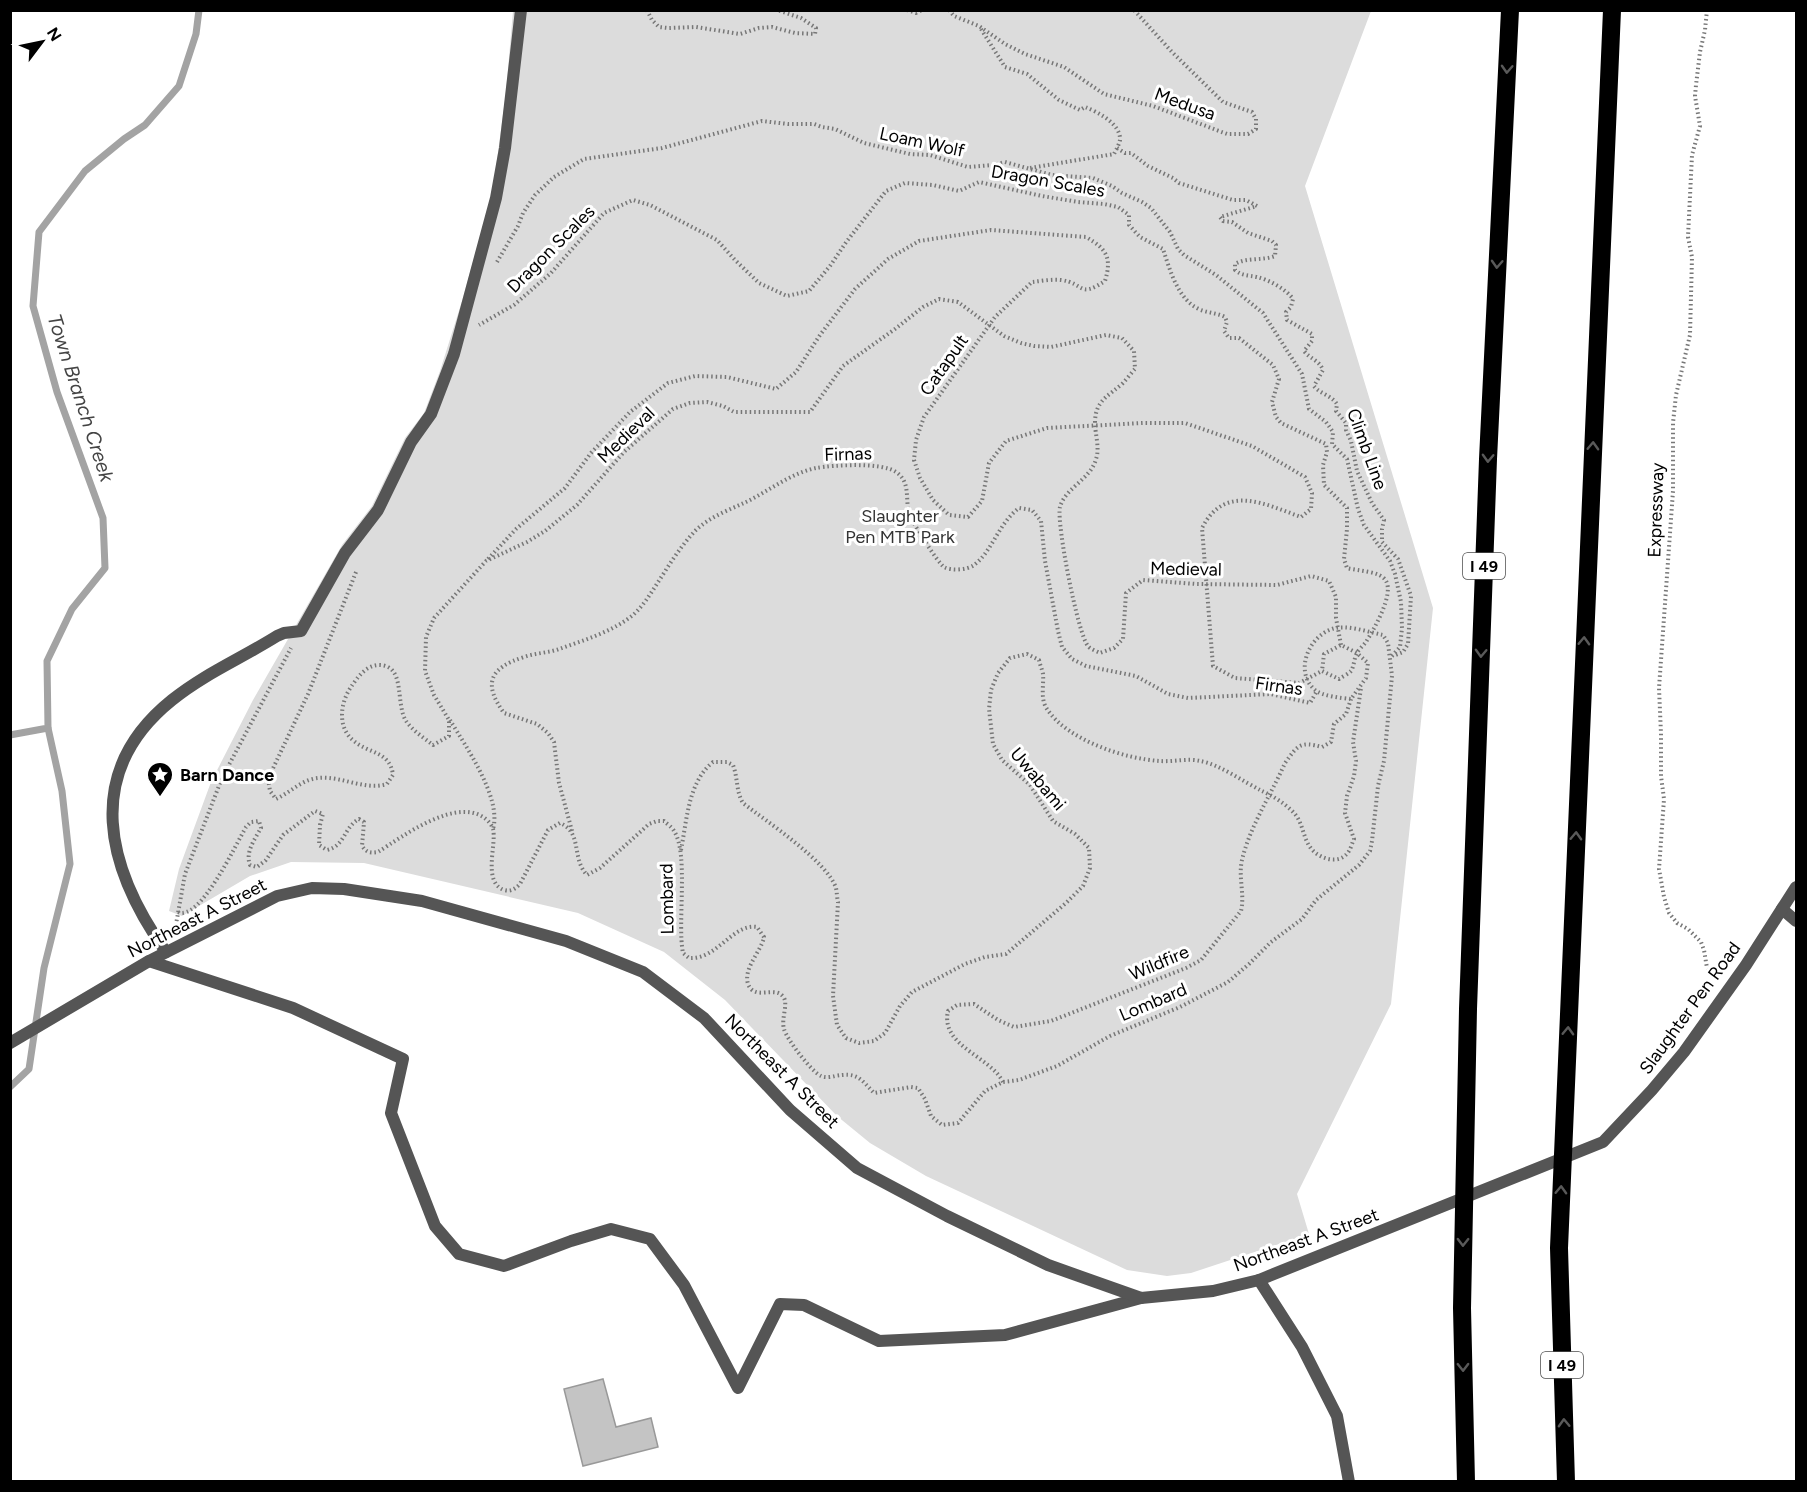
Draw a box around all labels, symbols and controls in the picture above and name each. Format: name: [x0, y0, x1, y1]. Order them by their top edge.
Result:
north arrow: [12, 12, 72, 72]
text: N: [43, 24, 66, 45]
one-way arrow: [1500, 64, 1513, 73]
street label: Medusa: [1152, 83, 1218, 125]
street label: Loam Wolf: [877, 122, 967, 162]
street label: Dragon Scales: [989, 160, 1107, 202]
street label: Dragon Scales: [502, 200, 600, 298]
one-way arrow: [1491, 259, 1504, 268]
water label: Town Branch Creek: [43, 311, 120, 486]
street label: Catapult: [915, 330, 973, 400]
street label: Medieval: [593, 402, 659, 468]
street label: Climb Line: [1342, 405, 1392, 493]
street label: Firnas: [824, 442, 872, 466]
one-way arrow: [1586, 442, 1599, 451]
one-way arrow: [1482, 454, 1495, 463]
street label: Expressway: [1643, 462, 1669, 558]
park label: Slaughter Pen MTB Park: [845, 505, 955, 548]
road number: I 49: [1463, 553, 1505, 579]
street label: Medieval: [1150, 557, 1222, 581]
one-way arrow: [1578, 636, 1591, 645]
one-way arrow: [1475, 649, 1487, 658]
street label: Firnas: [1254, 672, 1304, 700]
street label: Uwabami: [1005, 743, 1071, 815]
place icon: Barn Dance: [145, 760, 175, 798]
place label: Barn Dance: [180, 764, 274, 786]
one-way arrow: [1570, 831, 1583, 840]
street label: Lombard: [655, 863, 679, 935]
street label: Northeast A Street: [124, 873, 270, 963]
street label: Slaughter Pen Road: [1635, 938, 1745, 1078]
street label: Wildfire: [1126, 941, 1192, 985]
street label: Lombard: [1116, 978, 1190, 1026]
street label: Northeast A Street: [720, 1009, 844, 1133]
one-way arrow: [1561, 1026, 1574, 1035]
one-way arrow: [1555, 1186, 1568, 1195]
street label: Northeast A Street: [1230, 1203, 1382, 1276]
one-way arrow: [1457, 1238, 1469, 1247]
road number: I 49: [1541, 1352, 1583, 1378]
one-way arrow: [1457, 1362, 1469, 1371]
one-way arrow: [1557, 1419, 1570, 1428]

